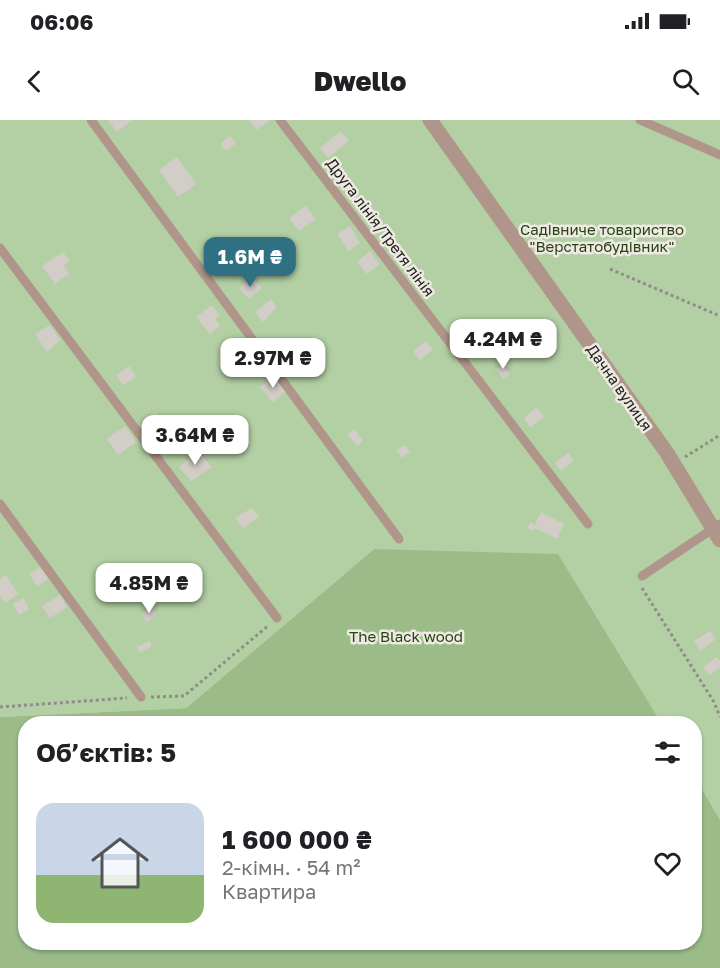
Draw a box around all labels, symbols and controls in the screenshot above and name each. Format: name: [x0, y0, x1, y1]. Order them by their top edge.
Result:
text: 06:06: [30, 8, 94, 35]
icon: back: [18, 65, 51, 98]
text: Dwello: [314, 65, 406, 97]
icon: search: [669, 65, 702, 98]
street label: Друга лінія/Третя лінія: [323, 154, 439, 300]
park label: Садівниче товариство "Верстатобудівник": [520, 220, 684, 255]
pin: 1.6M ₴: [201, 237, 299, 288]
text: 1.6M ₴: [218, 244, 282, 268]
pin: 4.24M ₴: [448, 319, 558, 370]
text: 4.24M ₴: [464, 326, 542, 350]
pin: 2.97M ₴: [218, 338, 328, 389]
street label: Дачна вулиця: [584, 340, 656, 434]
text: 2.97M ₴: [234, 345, 312, 369]
pin: 3.64M ₴: [140, 415, 250, 466]
text: 3.64M ₴: [156, 422, 234, 446]
pin: 4.85M ₴: [94, 563, 204, 614]
text: 4.85M ₴: [110, 570, 188, 594]
park label: The Black wood: [349, 627, 463, 645]
icon: filters: [651, 736, 684, 769]
text: Об’єктів: 5: [36, 737, 176, 768]
text: 1 600 000 ₴: [222, 824, 372, 855]
icon: home: [84, 827, 156, 899]
icon: heart: [651, 847, 684, 880]
text: 2-кімн. · 54 m²: [222, 855, 360, 879]
text: Квартира: [222, 879, 316, 903]

